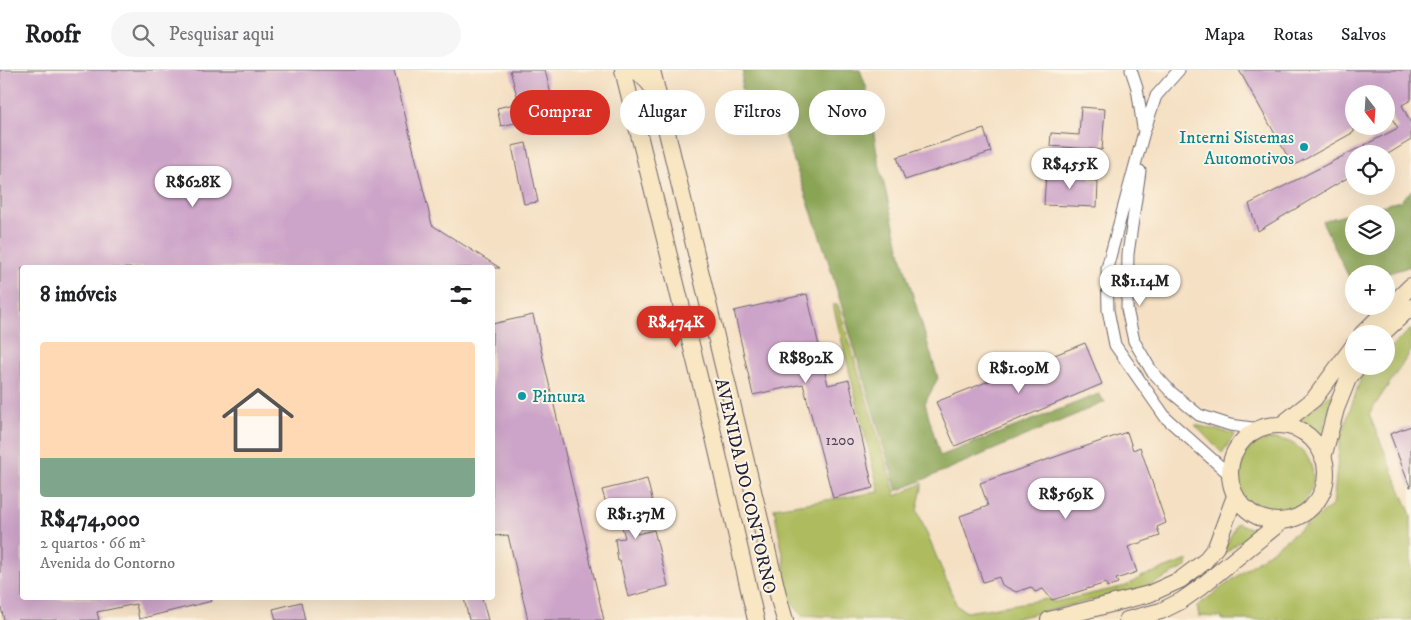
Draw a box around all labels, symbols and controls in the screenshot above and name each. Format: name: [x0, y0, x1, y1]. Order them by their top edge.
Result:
search box: [111, 12, 461, 57]
text: Roofr: [25, 20, 81, 50]
icon: search: [129, 21, 157, 49]
text: Pesquisar aqui: [169, 23, 274, 46]
text: Mapa: [1204, 24, 1245, 46]
text: Rotas: [1273, 24, 1313, 46]
text: Salvos: [1341, 24, 1386, 46]
north arrow: [1345, 85, 1395, 135]
map controls: [1345, 85, 1395, 375]
chip: Comprar: [510, 90, 610, 135]
chip: Alugar: [620, 90, 705, 135]
chip: Filtros: [715, 90, 799, 135]
chip: Novo: [809, 90, 885, 135]
place label: Interni Sistemas Automotivos: [1179, 127, 1294, 170]
marker: Interni Sistemas Automotivos: [1298, 141, 1310, 153]
button: locate: [1345, 145, 1395, 195]
pin: R$455K: [1029, 148, 1111, 190]
text: R$455K: [1042, 154, 1098, 174]
pin: R$628K: [152, 166, 234, 208]
text: R$628K: [166, 172, 220, 192]
button: layers: [1345, 205, 1395, 255]
pin: R$1.14M: [1094, 264, 1186, 307]
button: +: [1345, 265, 1395, 315]
text: R$1.14M: [1111, 271, 1169, 291]
icon: filters: [447, 281, 475, 309]
text: 8 imóveis: [40, 282, 117, 308]
pin: R$474K: [635, 306, 717, 348]
text: R$474K: [648, 312, 704, 332]
button: −: [1345, 325, 1395, 375]
pin: R$892K: [765, 342, 847, 384]
text: R$892K: [779, 348, 833, 368]
pin: R$1.09M: [973, 352, 1065, 394]
text: R$1.09M: [989, 358, 1049, 378]
icon: home: [213, 375, 303, 465]
street label: AVENIDA DO CONTORNO: [709, 376, 781, 596]
place label: Pintura: [532, 386, 586, 408]
marker: Pintura: [516, 390, 528, 402]
house number: 1200: [825, 431, 855, 450]
pin: R$569K: [1025, 478, 1107, 520]
text: R$569K: [1039, 484, 1093, 504]
pin: R$1.37M: [590, 498, 682, 540]
text: R$1.37M: [607, 504, 665, 524]
text: R$474,000: [40, 507, 140, 533]
text: 2 quartos · 66 m²: [40, 533, 145, 553]
text: Avenida do Contorno: [40, 553, 175, 573]

